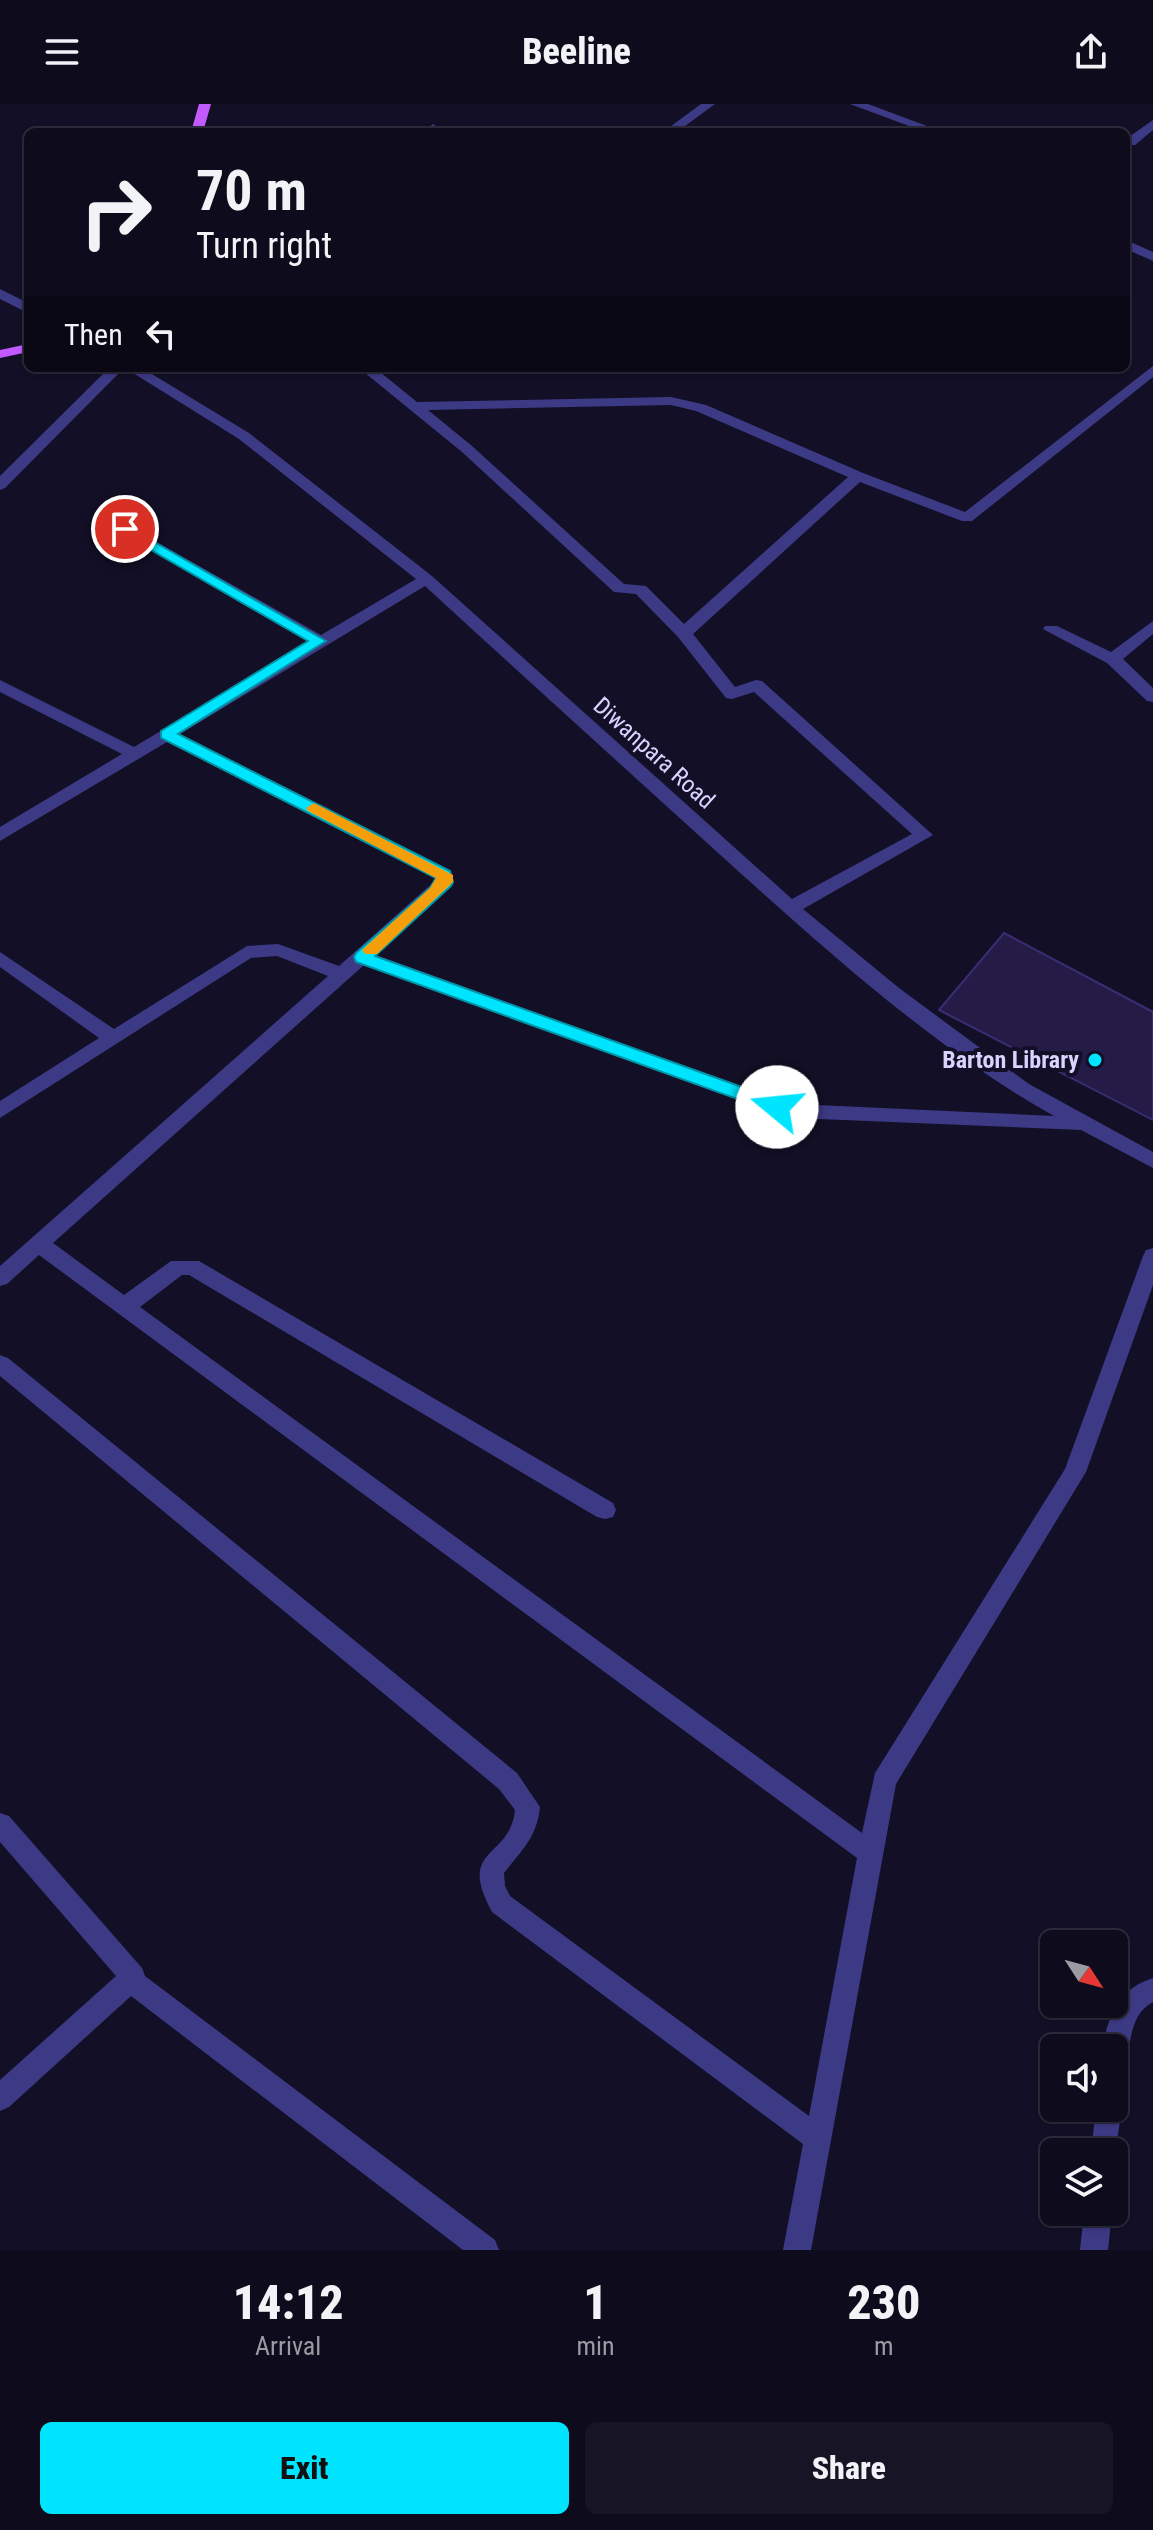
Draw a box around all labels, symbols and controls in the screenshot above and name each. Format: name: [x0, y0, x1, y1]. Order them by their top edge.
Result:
icon: menu: [40, 30, 84, 74]
icon: share: [1069, 30, 1113, 74]
text: Beeline: [522, 31, 631, 73]
text: 70 m: [196, 158, 307, 224]
icon: right: [64, 160, 168, 264]
text: Turn right: [196, 225, 332, 267]
icon: left: [139, 312, 183, 356]
text: Then: [64, 317, 123, 352]
pin: [91, 495, 159, 563]
icon: arrive: [103, 507, 147, 551]
street label: Diwanpara Road: [588, 691, 720, 815]
place label: Barton Library: [942, 1046, 1079, 1074]
marker: Barton Library: [1086, 1051, 1104, 1069]
position arrow: [735, 1065, 819, 1149]
north arrow: [1040, 1930, 1128, 2018]
map controls: [1040, 1930, 1128, 2226]
button: sound: [1040, 2034, 1128, 2122]
button: layers: [1040, 2138, 1128, 2226]
text: 14:12: [233, 2274, 344, 2331]
text: 1: [583, 2274, 608, 2331]
text: 230: [847, 2274, 920, 2331]
text: Arrival: [255, 2331, 321, 2361]
text: min: [576, 2331, 615, 2361]
text: m: [874, 2331, 894, 2361]
button: Exit: [40, 2422, 569, 2514]
button: Share: [585, 2422, 1113, 2514]

